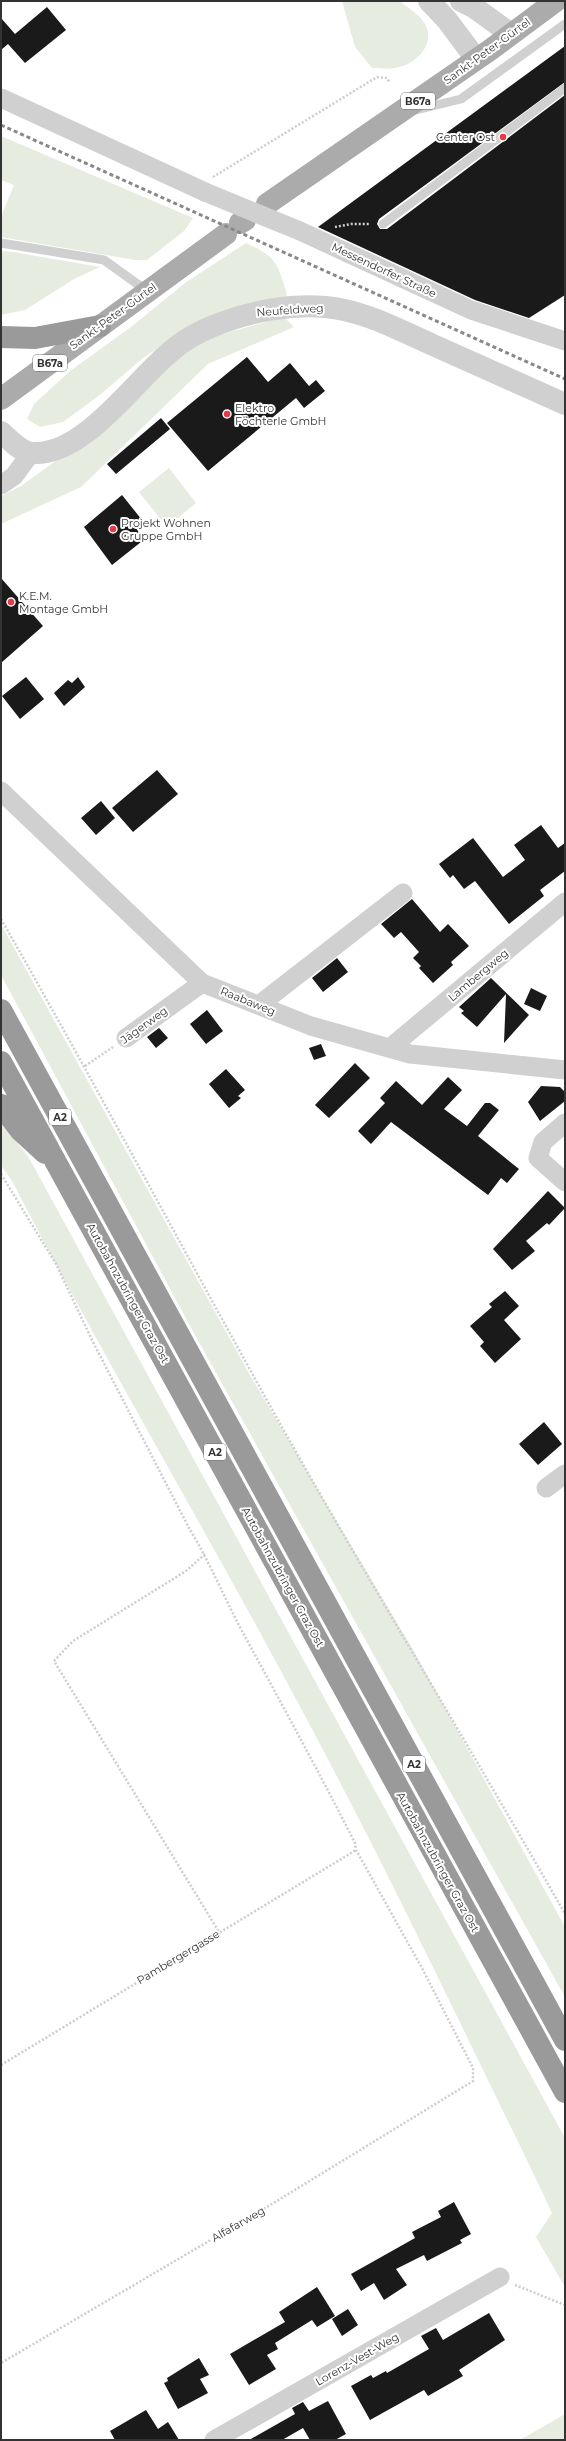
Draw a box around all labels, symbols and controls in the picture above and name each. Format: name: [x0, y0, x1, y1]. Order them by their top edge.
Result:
street label: Sankt-Peter-Gürtel: [441, 15, 533, 87]
road number: B67a: [401, 93, 435, 109]
place label: Center Ost: [436, 130, 496, 144]
marker: Center Ost: [498, 132, 508, 142]
street label: Messendorfer Straße: [329, 240, 439, 301]
street label: Sankt-Peter-Gürtel: [67, 280, 159, 352]
street label: Neufeldweg: [256, 301, 324, 319]
road number: B67a: [33, 355, 67, 371]
place label: Elektro Föchterle GmbH: [235, 401, 327, 428]
marker: Elektro Föchterle GmbH: [222, 409, 232, 419]
place label: Projekt Wohnen Gruppe GmbH: [121, 516, 211, 543]
marker: Projekt Wohnen Gruppe GmbH: [108, 524, 118, 534]
place label: K.E.M. Montage GmbH: [19, 589, 108, 616]
marker: K.E.M. Montage GmbH: [6, 597, 16, 607]
street label: Lambergweg: [445, 946, 511, 1004]
street label: Raabaweg: [218, 984, 278, 1018]
street label: Jägerweg: [117, 1003, 170, 1047]
road number: A2: [49, 1109, 71, 1125]
street label: Autobahnzubringer Graz Ost: [84, 1220, 173, 1366]
road number: A2: [204, 1444, 226, 1460]
street label: Autobahnzubringer Graz Ost: [239, 1504, 328, 1650]
road number: A2: [403, 1756, 425, 1772]
street label: Autobahnzubringer Graz Ost: [394, 1789, 483, 1935]
street label: Pambergergasse: [134, 1927, 222, 1987]
street label: Alfafarweg: [209, 2203, 267, 2245]
street label: Lorenz-Vest-Weg: [313, 2329, 401, 2389]

